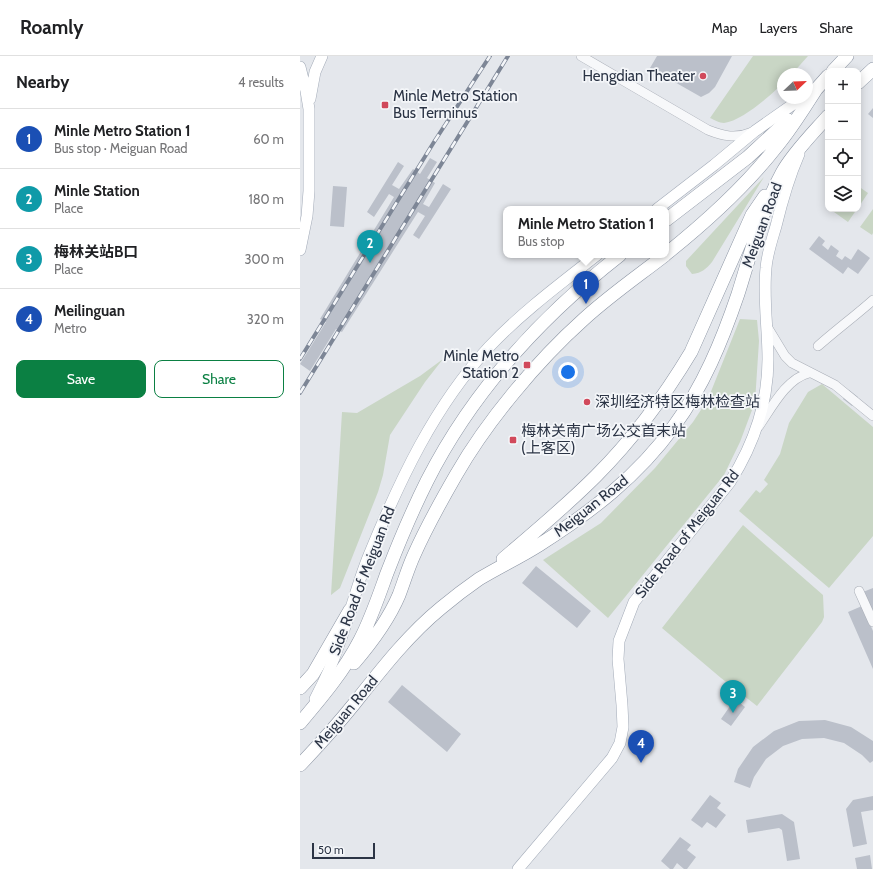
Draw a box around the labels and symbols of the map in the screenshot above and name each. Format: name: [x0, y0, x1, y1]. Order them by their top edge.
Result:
place label: Hengdian Theater: [582, 67, 695, 85]
north arrow: [777, 68, 813, 104]
marker: Hengdian Theater: [698, 71, 708, 81]
place label: Minle Metro Station Bus Terminus: [393, 87, 518, 122]
marker: Minle Metro Station Bus Terminus: [380, 100, 390, 110]
street label: Meiguan Road: [738, 180, 786, 270]
pin: 2: [357, 230, 383, 263]
pin: 1: [573, 271, 599, 304]
place label: Minle Metro Station 2: [443, 347, 519, 382]
marker: Minle Metro Station 2: [522, 360, 532, 370]
your location: [558, 362, 578, 382]
place label: 深圳经济特区梅林检查站: [595, 393, 760, 411]
marker: 深圳经济特区梅林检查站: [582, 397, 592, 407]
place label: 梅林关南广场公交首末站 (上客区): [521, 422, 686, 457]
marker: 梅林关南广场公交首末站 (上客区): [508, 435, 518, 445]
street label: Side Road of Meiguan Rd: [631, 466, 743, 602]
street label: Meiguan Road: [550, 471, 632, 541]
street label: Side Road of Meiguan Rd: [325, 504, 399, 658]
street label: Meiguan Road: [310, 672, 382, 752]
pin: 3: [720, 680, 746, 713]
pin: 4: [628, 730, 654, 763]
scale bar: [312, 841, 375, 860]

